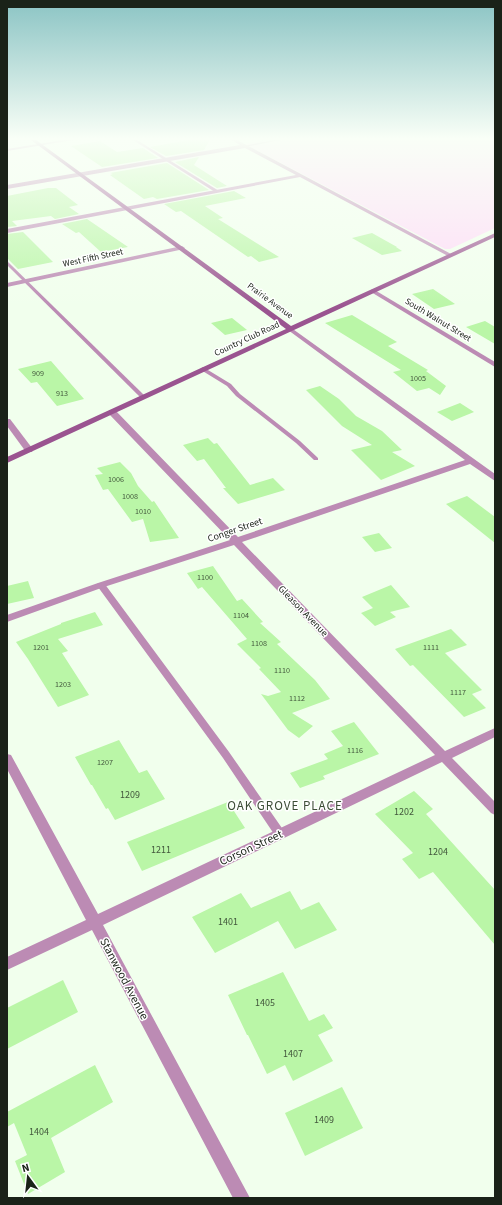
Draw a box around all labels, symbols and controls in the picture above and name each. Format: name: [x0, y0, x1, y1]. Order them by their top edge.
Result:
street label: West Fifth Street: [62, 245, 124, 271]
street label: Prairie Avenue: [244, 280, 296, 322]
street label: South Walnut Street: [402, 295, 474, 345]
street label: Country Club Road: [212, 318, 282, 360]
house number: 909: [32, 368, 44, 379]
house number: 1005: [410, 373, 426, 384]
house number: 913: [56, 388, 68, 399]
house number: 1006: [108, 474, 124, 485]
house number: 1008: [122, 491, 138, 502]
house number: 1010: [135, 506, 151, 517]
street label: Conger Street: [206, 514, 265, 546]
house number: 1100: [197, 572, 213, 583]
street label: Gleason Avenue: [275, 582, 331, 640]
house number: 1104: [233, 610, 249, 621]
house number: 1108: [251, 638, 267, 649]
house number: 1201: [33, 642, 49, 653]
house number: 1111: [423, 642, 439, 653]
house number: 1110: [274, 665, 290, 676]
house number: 1203: [55, 679, 71, 690]
house number: 1117: [450, 687, 466, 698]
house number: 1112: [289, 693, 305, 704]
house number: 1116: [347, 745, 363, 756]
house number: 1207: [97, 757, 113, 768]
house number: 1209: [120, 788, 140, 802]
district label: OAK GROVE PLACE: [227, 797, 343, 815]
house number: 1202: [394, 805, 414, 819]
street label: Corson Street: [217, 826, 285, 870]
house number: 1211: [151, 843, 171, 857]
house number: 1204: [428, 845, 448, 859]
house number: 1401: [218, 915, 238, 929]
street label: Stanwood Avenue: [95, 935, 153, 1023]
house number: 1405: [255, 996, 275, 1010]
house number: 1407: [283, 1047, 303, 1061]
house number: 1409: [314, 1113, 334, 1127]
house number: 1404: [29, 1125, 49, 1139]
north arrow: [8, 1157, 48, 1197]
text: N: [20, 1160, 31, 1176]

